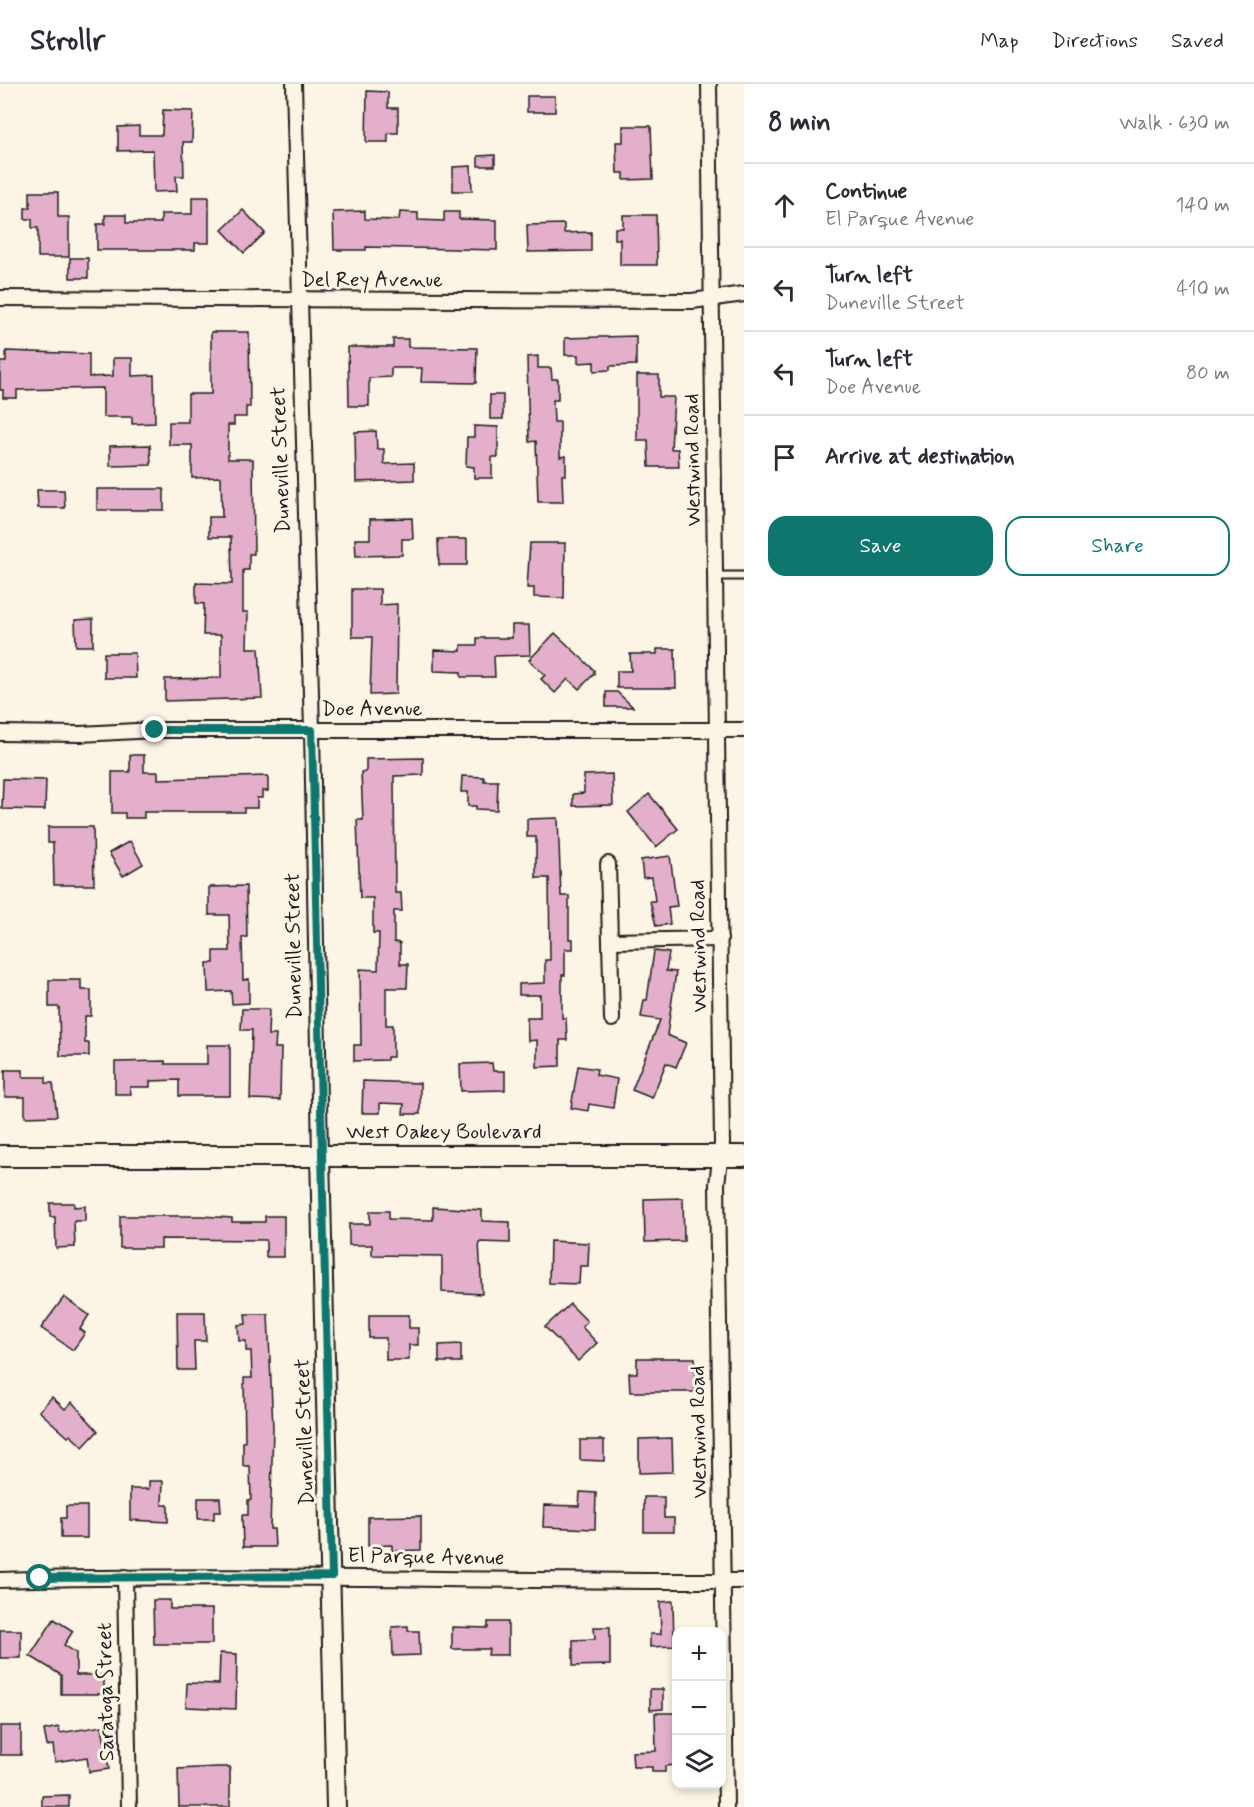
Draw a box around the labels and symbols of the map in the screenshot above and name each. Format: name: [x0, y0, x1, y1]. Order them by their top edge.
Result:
street label: Del Rey Avenue: [301, 266, 443, 294]
street label: Duneville Street: [264, 386, 298, 534]
street label: Westwind Road: [678, 393, 708, 527]
street label: Doe Avenue: [322, 695, 423, 723]
route end: [141, 716, 167, 742]
street label: Duneville Street: [279, 872, 309, 1020]
street label: Westwind Road: [684, 879, 714, 1013]
street label: West Oakey Boulevard: [346, 1118, 542, 1146]
street label: Duneville Street: [288, 1358, 322, 1506]
street label: Westwind Road: [684, 1365, 714, 1499]
street label: El Parque Avenue: [347, 1542, 505, 1572]
route start: [26, 1564, 52, 1590]
street label: Saratoga Street: [91, 1622, 121, 1762]

